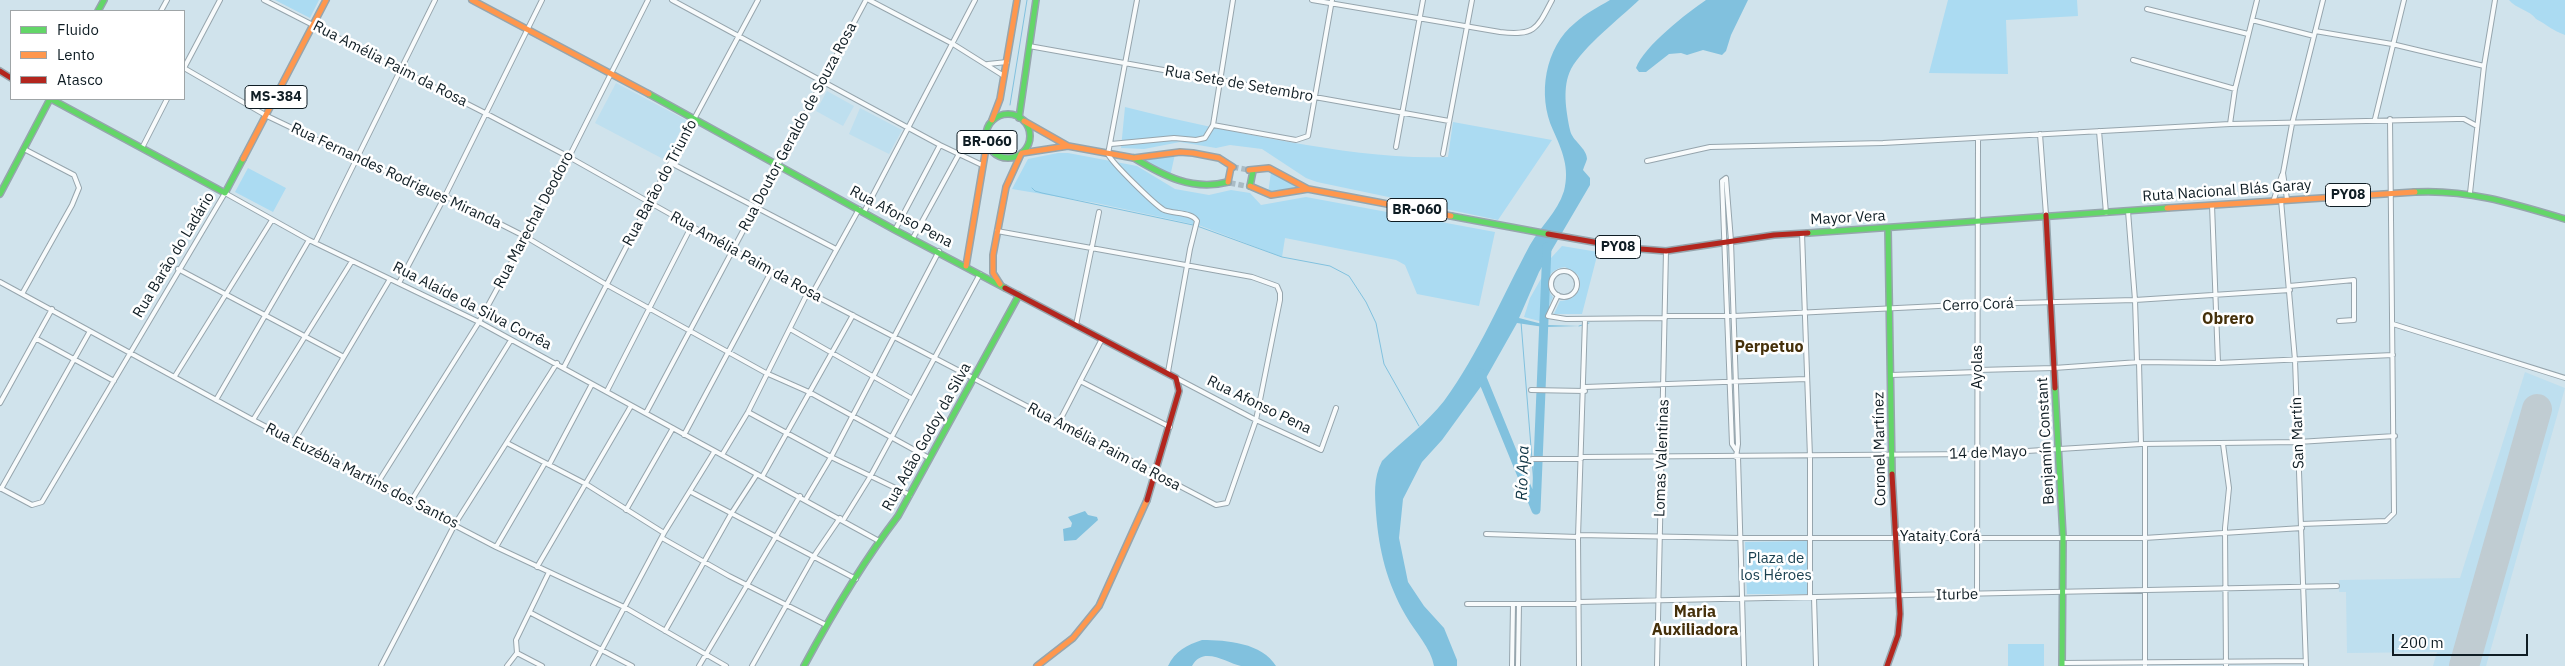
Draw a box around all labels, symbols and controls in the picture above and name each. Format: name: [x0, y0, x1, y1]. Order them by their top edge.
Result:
legend: [10, 10, 185, 100]
street label: Rua Amélia Paim da Rosa: [310, 17, 470, 111]
text: Fluido: [57, 20, 99, 39]
street label: Rua Doutor Geraldo de Souza Rosa: [735, 20, 861, 234]
text: Lento: [57, 45, 95, 64]
street label: Rua Sete de Setembro: [1164, 62, 1314, 106]
text: Atasco: [57, 70, 103, 89]
road number: MS-384: [245, 85, 307, 108]
street label: Rua Barão do Triunfo: [619, 117, 701, 249]
street label: Rua Fernandes Rodrigues Miranda: [288, 119, 504, 233]
road number: BR-060: [957, 130, 1017, 154]
street label: Rua Marechal Deodoro: [490, 148, 578, 292]
street label: Ruta Nacional Blás Garay: [2142, 176, 2312, 206]
street label: Rua Afonso Pena: [847, 182, 955, 252]
road number: PY08: [2326, 184, 2370, 206]
street label: Rua Barão do Ladário: [129, 189, 219, 321]
road number: BR-060: [1387, 198, 1447, 222]
street label: Mayor Vera: [1810, 207, 1886, 229]
street label: Rua Amélia Paim da Rosa: [667, 208, 825, 306]
road number: PY08: [1596, 236, 1640, 258]
street label: Rua Alaíde da Silva Corrêa: [390, 258, 554, 354]
street label: Cerro Corá: [1942, 295, 2014, 315]
district label: Obrero: [2202, 309, 2254, 329]
district label: Perpetuo: [1734, 337, 1804, 357]
street label: Ayolas: [1969, 345, 1987, 389]
street label: Rua Adão Godoy da Silva: [879, 360, 975, 514]
street label: Rua Afonso Pena: [1204, 372, 1314, 438]
street label: Benjamín Constant: [2034, 377, 2058, 505]
street label: Coronel Martínez: [1870, 392, 1890, 506]
street label: San Martín: [2288, 397, 2308, 469]
street label: Rua Amélia Paim da Rosa: [1024, 399, 1184, 495]
street label: Lomas Valentinas: [1651, 399, 1673, 517]
street label: Rua Euzébia Martins dos Santos: [262, 419, 462, 533]
street label: 14 de Mayo: [1949, 443, 2027, 463]
water label: Río Apa: [1512, 445, 1534, 501]
street label: Yataity Corá: [1900, 528, 1980, 546]
park label: Plaza de los Héroes: [1740, 550, 1812, 585]
street label: Iturbe: [1936, 586, 1978, 604]
district label: Maria Auxiliadora: [1652, 602, 1738, 640]
scale bar: [2395, 624, 2531, 656]
text: 200 m: [2400, 633, 2444, 652]

